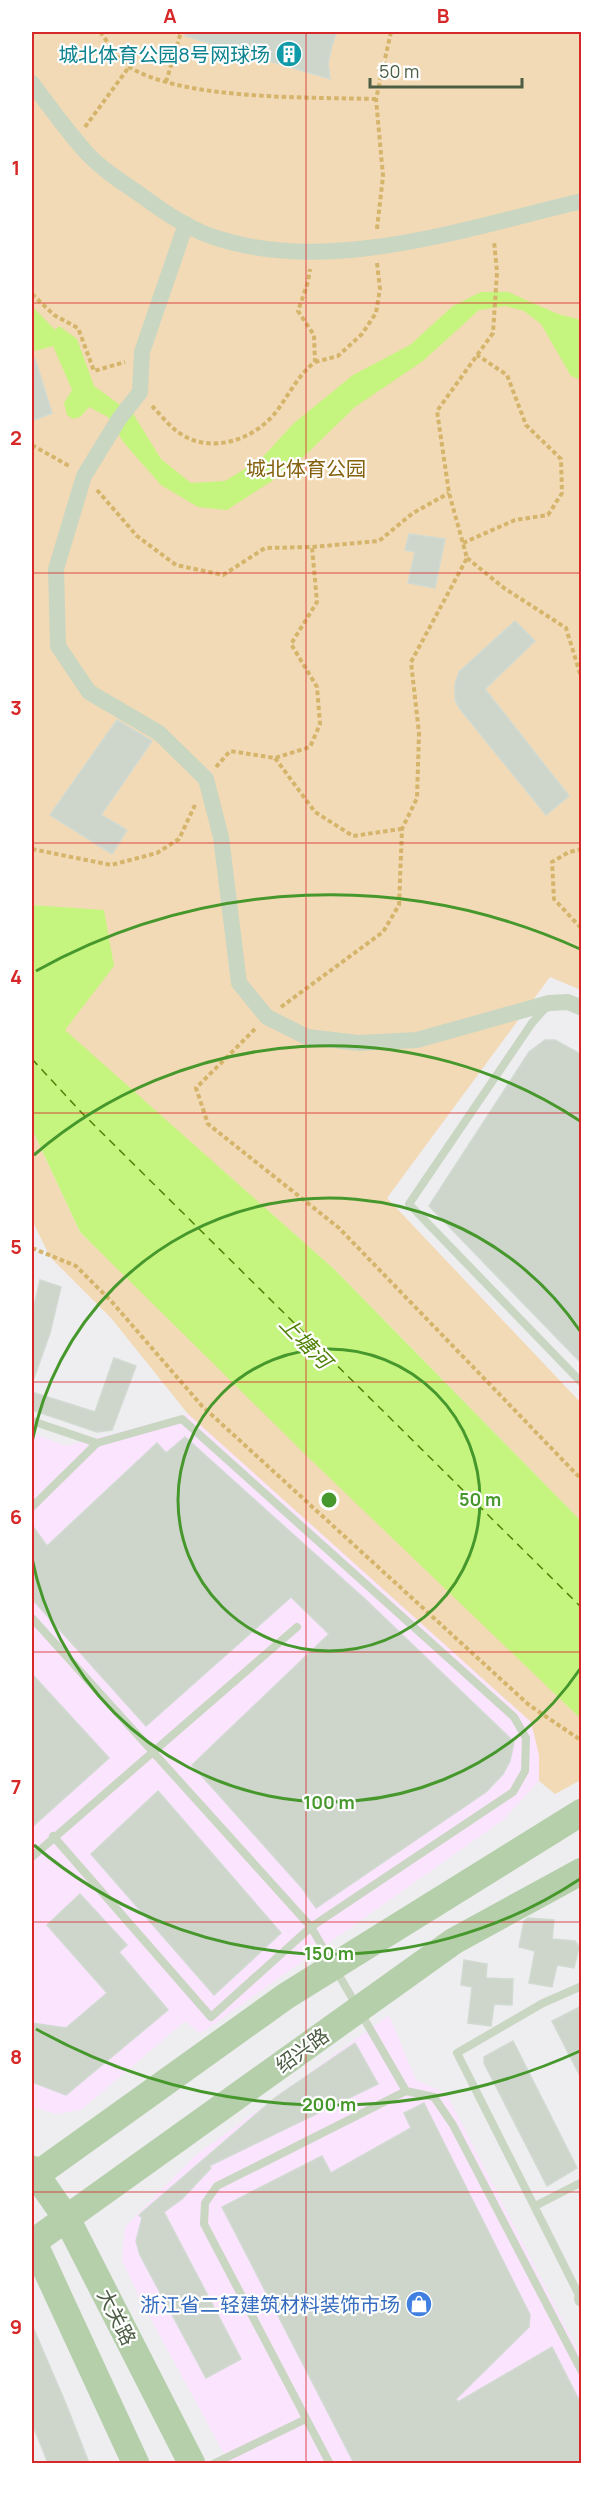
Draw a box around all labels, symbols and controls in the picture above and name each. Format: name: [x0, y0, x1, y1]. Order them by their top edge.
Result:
text: A: [163, 2, 177, 29]
text: B: [437, 2, 450, 29]
building icon: 城北体育公园8号网球场: [274, 39, 304, 69]
place label: 城北体育公园8号网球场: [58, 41, 270, 68]
scale bar: [370, 51, 522, 89]
text: 50 m: [379, 59, 419, 83]
text: 1: [12, 154, 20, 181]
text: 2: [10, 424, 22, 451]
park label: 城北体育公园: [246, 455, 366, 482]
text: 3: [10, 694, 22, 721]
text: 4: [10, 963, 22, 990]
text: 5: [10, 1233, 22, 1260]
water label: 上塘河: [274, 1310, 341, 1377]
text: 50 m: [459, 1487, 501, 1511]
centre of rings: [319, 1490, 339, 1510]
text: 6: [10, 1503, 22, 1530]
text: 7: [11, 1773, 21, 1800]
text: 100 m: [303, 1790, 355, 1814]
text: 150 m: [304, 1941, 354, 1965]
street label: 绍兴路: [270, 2021, 334, 2079]
text: 8: [10, 2043, 22, 2070]
text: 200 m: [302, 2092, 356, 2116]
street label: 大关路: [91, 2284, 143, 2350]
shop icon: 浙江省二轻建筑材料装饰市场: [404, 2289, 434, 2319]
place label: 浙江省二轻建筑材料装饰市场: [140, 2291, 400, 2318]
text: 9: [10, 2313, 22, 2340]

